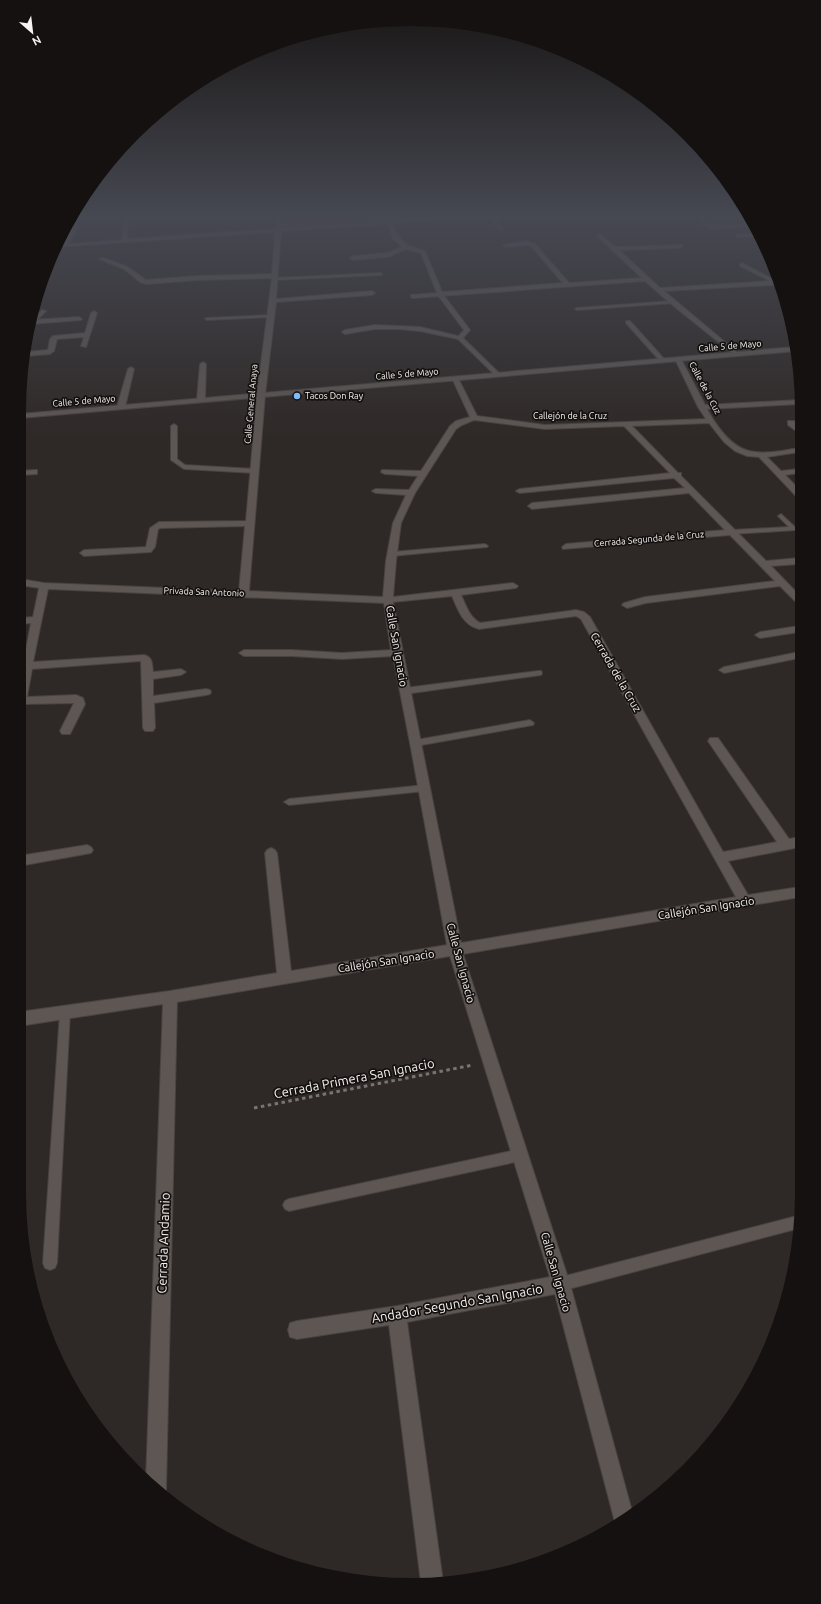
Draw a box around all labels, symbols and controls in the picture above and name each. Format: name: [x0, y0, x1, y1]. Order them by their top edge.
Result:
north arrow: [12, 12, 52, 52]
text: N: [30, 34, 43, 48]
street label: Calle 5 de Mayo: [698, 338, 762, 354]
street label: Calle de la Cuz: [687, 360, 723, 416]
street label: Calle General Anaya: [243, 364, 259, 444]
street label: Calle 5 de Mayo: [375, 366, 439, 382]
marker: Tacos Don Ray: [292, 391, 302, 401]
place label: Tacos Don Ray: [305, 391, 364, 401]
street label: Calle 5 de Mayo: [52, 393, 116, 409]
street label: Callejón de la Cruz: [533, 411, 607, 421]
street label: Cerrada Segunda de la Cruz: [594, 529, 704, 549]
street label: Privada San Antonio: [163, 586, 245, 598]
street label: Calle San Ignacio: [384, 604, 410, 688]
street label: Cerrada de la Cruz: [588, 630, 644, 714]
street label: Callejón San Ignacio: [657, 894, 755, 922]
street label: Calle San Ignacio: [445, 922, 477, 1004]
street label: Callejón San Ignacio: [337, 947, 435, 975]
street label: Cerrada Primera San Ignacio: [272, 1056, 436, 1100]
street label: Cerrada Andamio: [154, 1192, 172, 1294]
street label: Calle San Ignacio: [539, 1231, 573, 1313]
street label: Andador Segundo San Ignacio: [370, 1281, 544, 1325]

